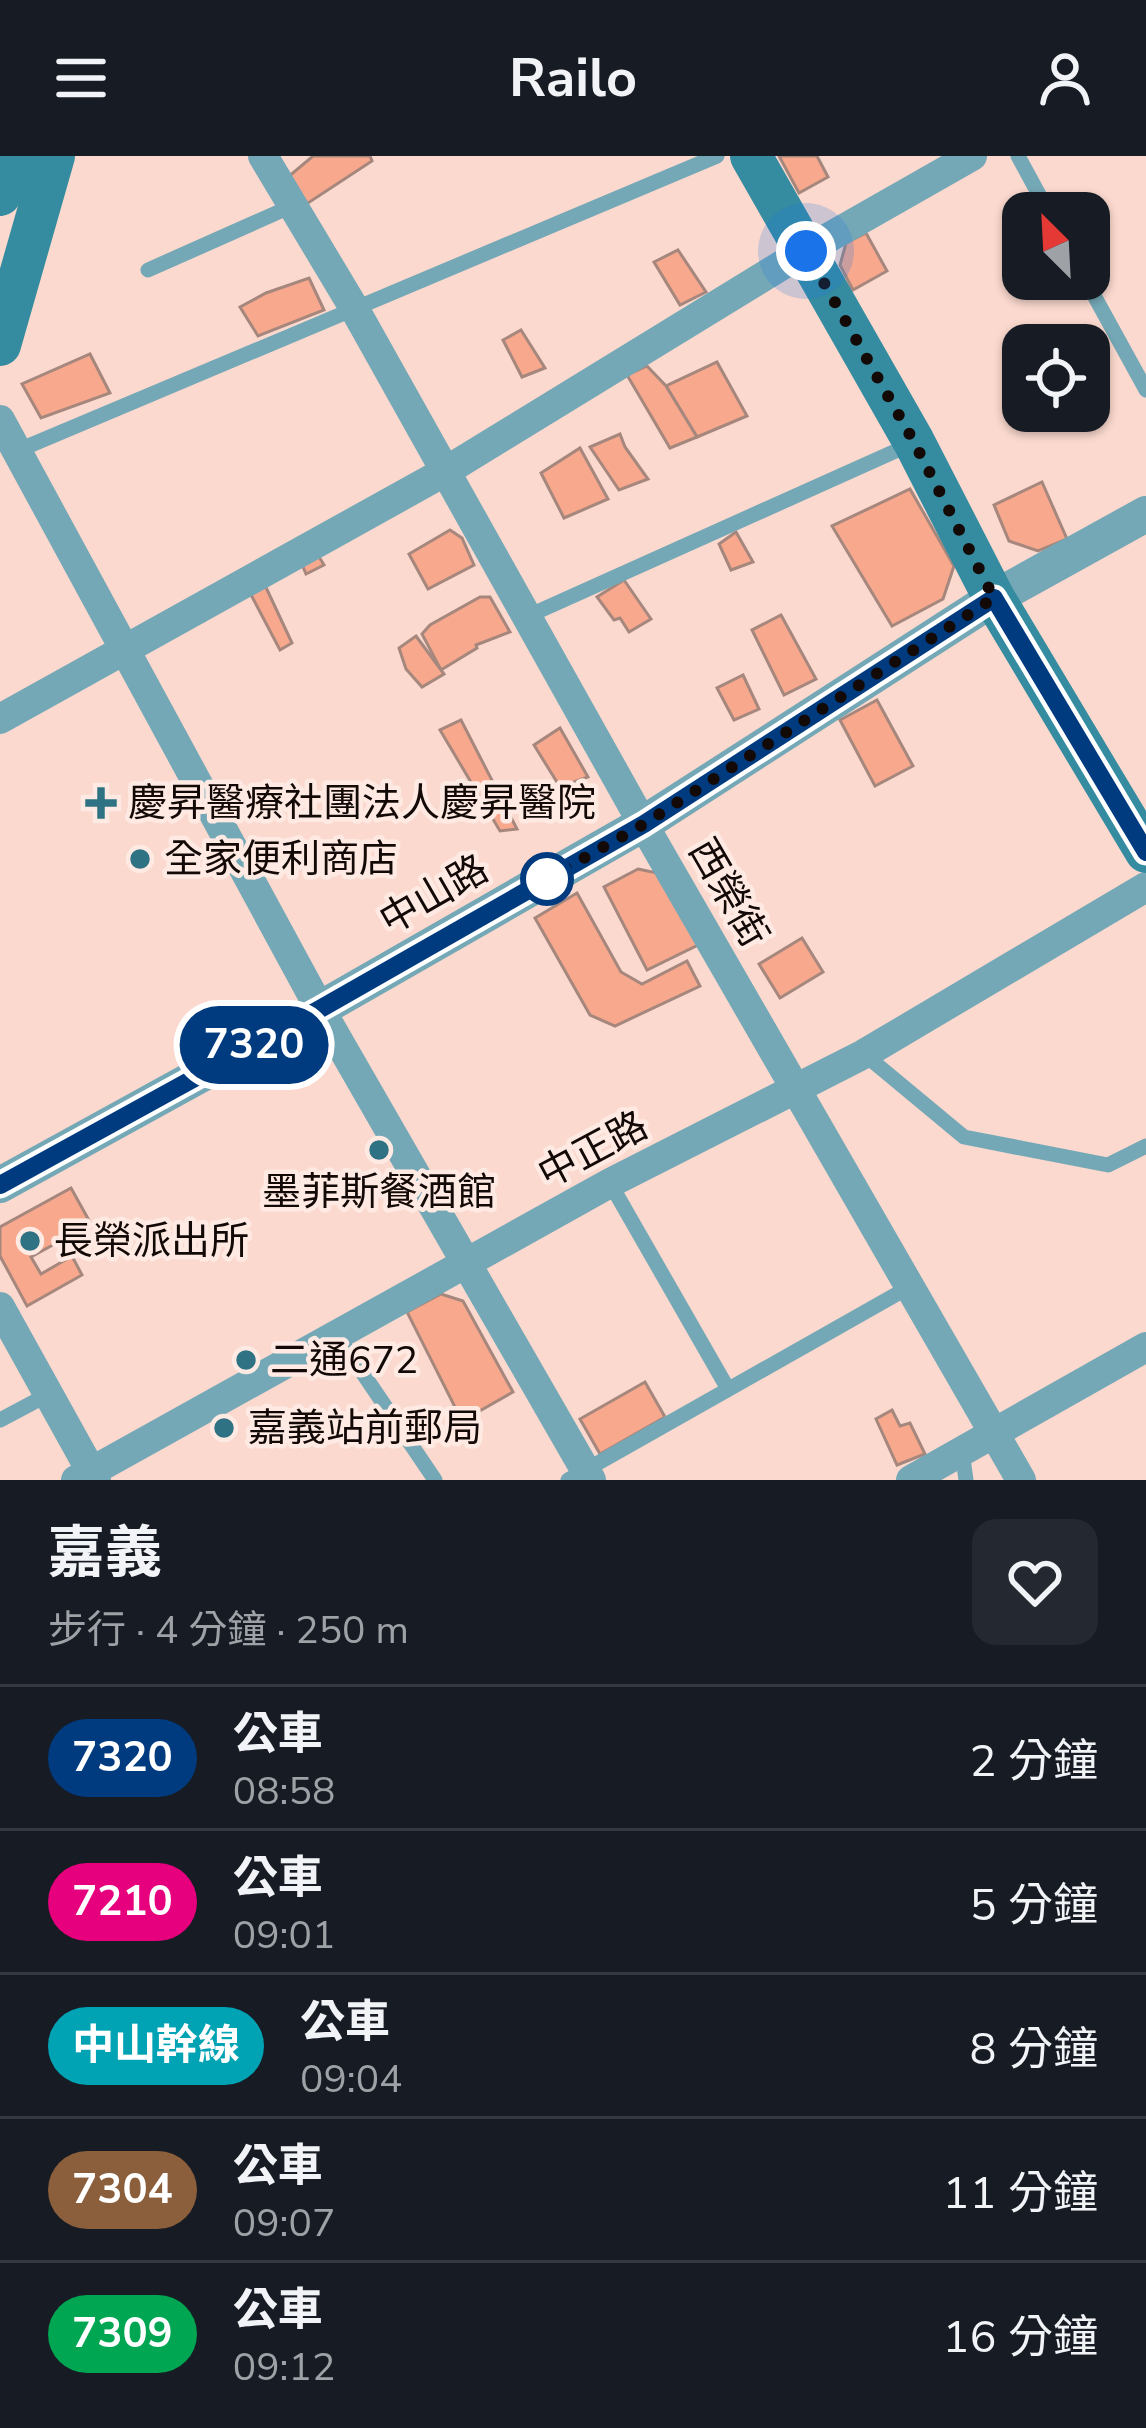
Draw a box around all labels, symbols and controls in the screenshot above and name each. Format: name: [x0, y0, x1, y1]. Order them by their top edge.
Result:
text: Railo: [509, 41, 637, 115]
icon: menu: [48, 45, 114, 111]
icon: person: [1032, 45, 1098, 111]
north arrow: [1002, 192, 1110, 300]
map controls: [1002, 192, 1110, 432]
your location: [776, 221, 836, 281]
button: locate: [1002, 324, 1110, 432]
place label: 慶昇醫療社團法人慶昇醫院: [128, 777, 596, 830]
marker: 慶昇醫療社團法人慶昇醫院: [85, 787, 117, 819]
street label: 西榮街: [676, 829, 780, 957]
place label: 全家便利商店: [164, 833, 398, 886]
street label: 中山路: [370, 843, 498, 947]
marker: 全家便利商店: [127, 846, 153, 872]
unlabelled marker: [522, 854, 572, 904]
line badge: 7320: [170, 1006, 338, 1084]
text: 7320: [204, 1016, 304, 1073]
street label: 中正路: [529, 1099, 657, 1201]
marker: 墨菲斯餐酒館: [366, 1137, 392, 1163]
place label: 墨菲斯餐酒館: [262, 1166, 496, 1219]
place label: 長榮派出所: [54, 1215, 249, 1268]
marker: 長榮派出所: [17, 1228, 43, 1254]
place label: 二通672: [270, 1334, 418, 1387]
marker: 二通672: [233, 1347, 259, 1373]
place label: 嘉義站前郵局: [248, 1402, 482, 1455]
marker: 嘉義站前郵局: [211, 1415, 237, 1441]
text: 嘉義: [48, 1514, 162, 1592]
button: heart: [972, 1519, 1098, 1645]
text: 步行 · 4 分鐘 · 250 m: [48, 1604, 409, 1657]
text: 公車: [233, 1704, 323, 1765]
text: 7320: [72, 1729, 173, 1786]
text: 2 分鐘: [969, 1731, 1098, 1792]
text: 08:58: [233, 1765, 335, 1818]
text: 公車: [233, 1848, 323, 1909]
text: 7210: [72, 1873, 173, 1930]
text: 5 分鐘: [969, 1875, 1098, 1936]
text: 09:01: [233, 1909, 335, 1962]
text: 公車: [300, 1992, 390, 2053]
text: 中山幹線: [72, 2017, 240, 2074]
text: 8 分鐘: [969, 2019, 1098, 2080]
text: 09:04: [300, 2053, 403, 2106]
text: 公車: [233, 2136, 323, 2197]
text: 7304: [72, 2161, 173, 2218]
text: 11 分鐘: [942, 2163, 1098, 2224]
text: 09:07: [233, 2197, 335, 2250]
text: 公車: [233, 2280, 323, 2341]
text: 7309: [72, 2305, 173, 2362]
text: 16 分鐘: [942, 2307, 1098, 2368]
text: 09:12: [233, 2341, 335, 2394]

